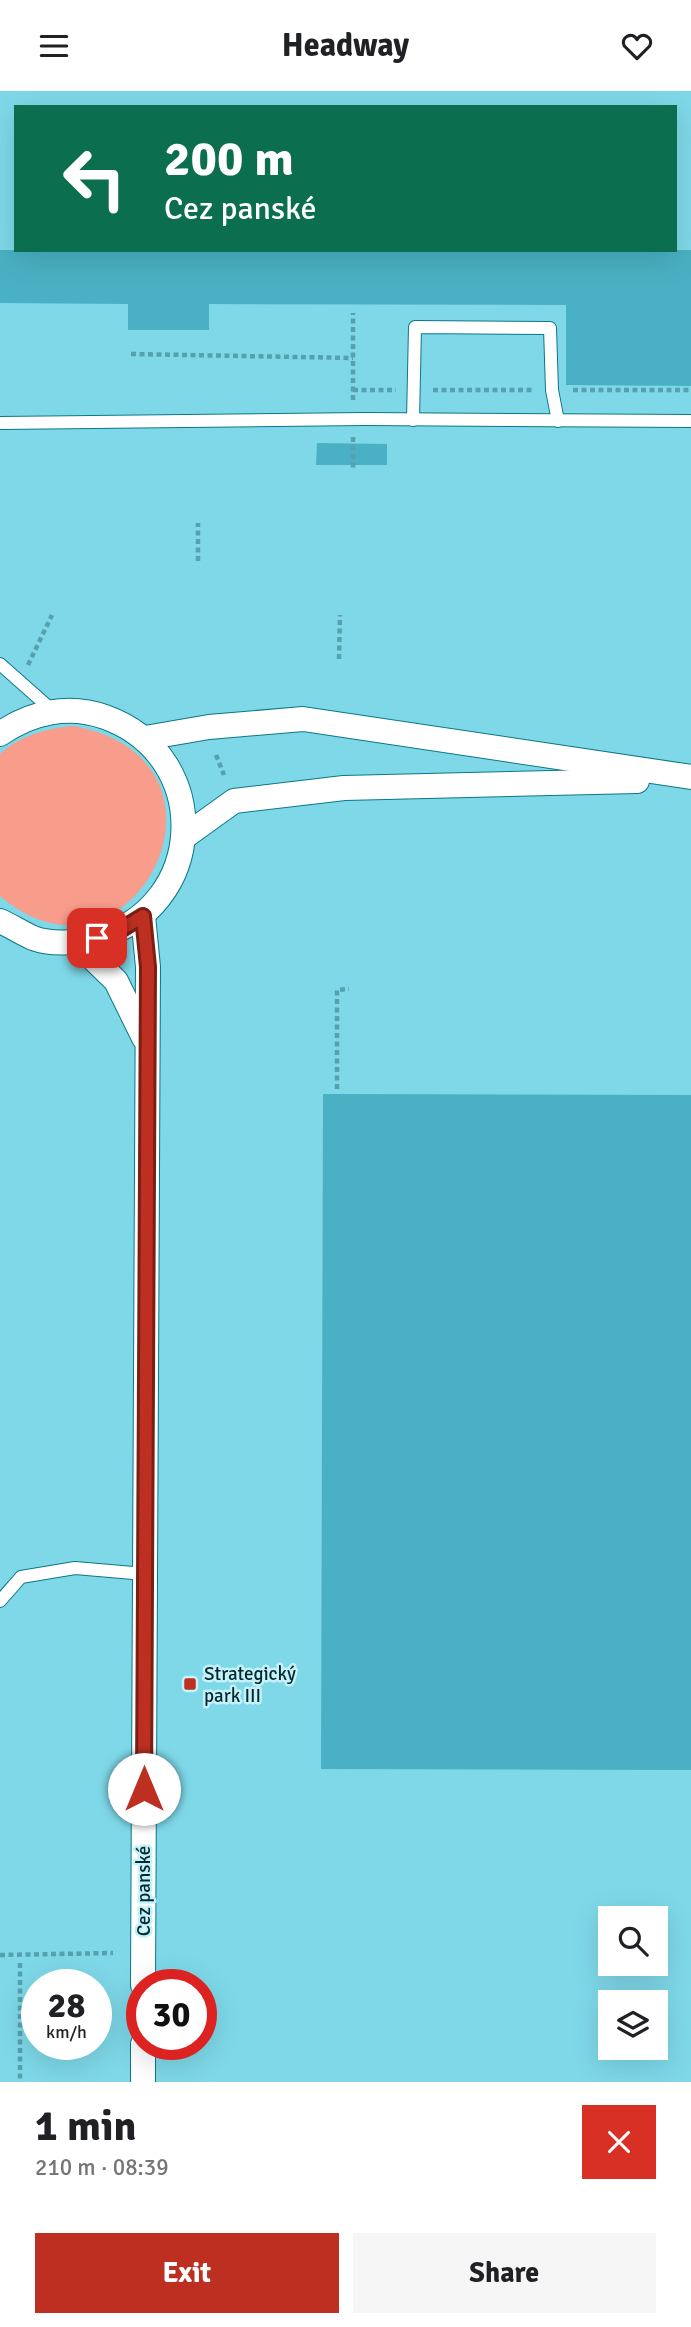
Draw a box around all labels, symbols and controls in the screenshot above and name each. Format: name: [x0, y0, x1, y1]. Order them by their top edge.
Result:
text: Headway: [282, 26, 409, 65]
icon: menu: [35, 27, 73, 65]
icon: heart: [618, 27, 656, 65]
text: 200 m: [164, 129, 294, 189]
icon: left: [49, 133, 140, 224]
text: Cez panské: [164, 189, 317, 228]
pin: [67, 908, 127, 968]
icon: arrive: [78, 919, 116, 957]
place label: Strategický park III: [204, 1662, 296, 1708]
marker: Strategický park III: [182, 1676, 198, 1692]
position arrow: [107, 1752, 181, 1826]
street label: Cez panské: [132, 1846, 156, 1936]
map controls: [598, 1906, 668, 2060]
button: search: [598, 1906, 668, 1976]
speed limit sign: 30: [126, 1969, 217, 2060]
text: 28: [48, 1984, 85, 2027]
button: layers: [598, 1990, 668, 2060]
text: km/h: [46, 2021, 87, 2043]
text: 1 min: [35, 2101, 136, 2152]
button: close: [582, 2105, 656, 2179]
text: 210 m · 08:39: [35, 2153, 169, 2182]
button: Exit: [35, 2233, 339, 2313]
button: Share: [353, 2233, 656, 2313]

